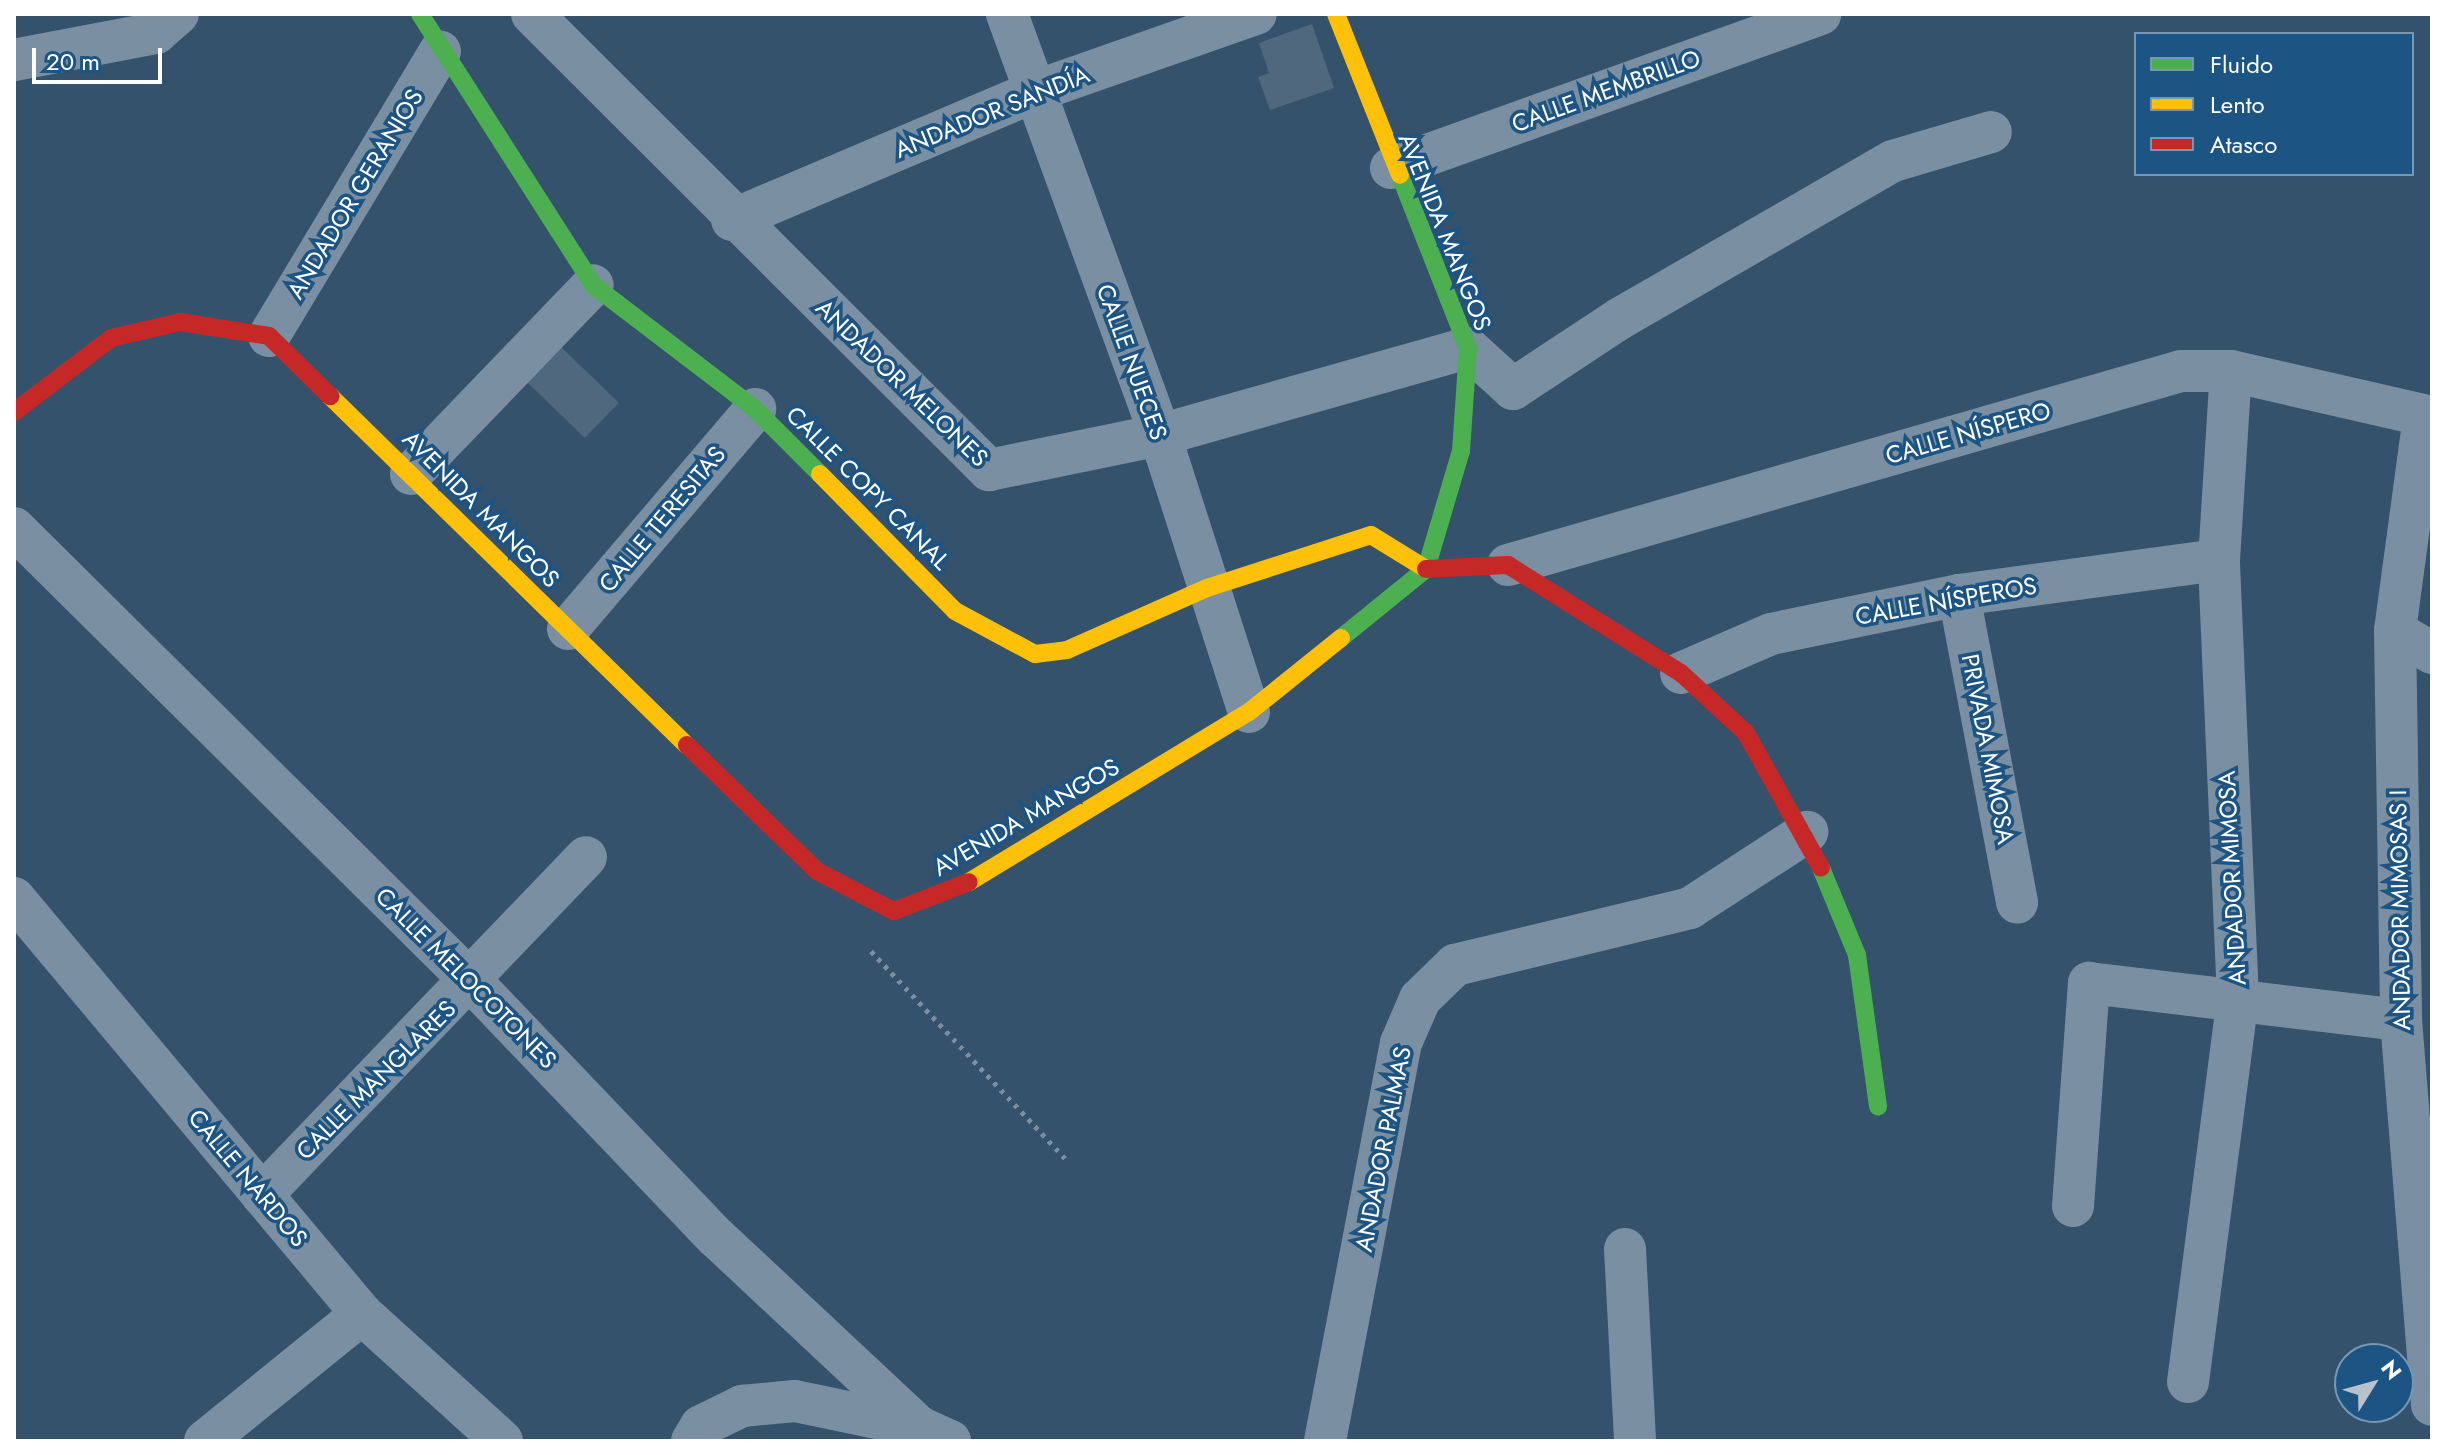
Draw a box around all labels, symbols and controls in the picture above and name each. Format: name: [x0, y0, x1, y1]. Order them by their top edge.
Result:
scale bar: [36, 32, 166, 82]
legend: [2134, 32, 2414, 176]
text: 20 m: [46, 44, 100, 79]
street label: CALLE MEMBRILLO: [1508, 44, 1704, 138]
text: Fluido: [2210, 47, 2273, 82]
street label: ANDADOR SANDÍA: [890, 60, 1094, 164]
street label: ANDADOR GERANIOS: [281, 84, 429, 304]
text: Lento: [2210, 87, 2265, 122]
text: Atasco: [2210, 127, 2277, 162]
street label: AVENIDA MANGOS: [1392, 129, 1498, 335]
street label: CALLE NUECES: [1091, 280, 1173, 444]
street label: ANDADOR MELONES: [810, 293, 994, 473]
street label: CALLE NÍSPERO: [1882, 396, 2054, 470]
street label: CALLE COPY CANAL: [780, 400, 956, 576]
street label: AVENIDA MANGOS: [397, 425, 565, 593]
street label: CALLE TERESITAS: [593, 440, 731, 598]
street label: CALLE NÍSPEROS: [1853, 571, 2039, 631]
street label: PRIVADA MIMOSA: [1955, 651, 2021, 847]
street label: AVENIDA MANGOS: [928, 752, 1124, 882]
street label: ANDADOR MIMOSA: [2212, 770, 2252, 986]
street label: ANDADOR MIMOSAS I: [2384, 789, 2416, 1031]
street label: CALLE MELOCOTONES: [369, 881, 563, 1075]
street label: CALLE MANGLARES: [290, 994, 462, 1166]
street label: ANDADOR PALMAS: [1349, 1044, 1417, 1254]
street label: CALLE NARDOS: [182, 1104, 314, 1252]
north arrow: [2334, 1343, 2414, 1423]
text: N: [2374, 1353, 2410, 1386]

